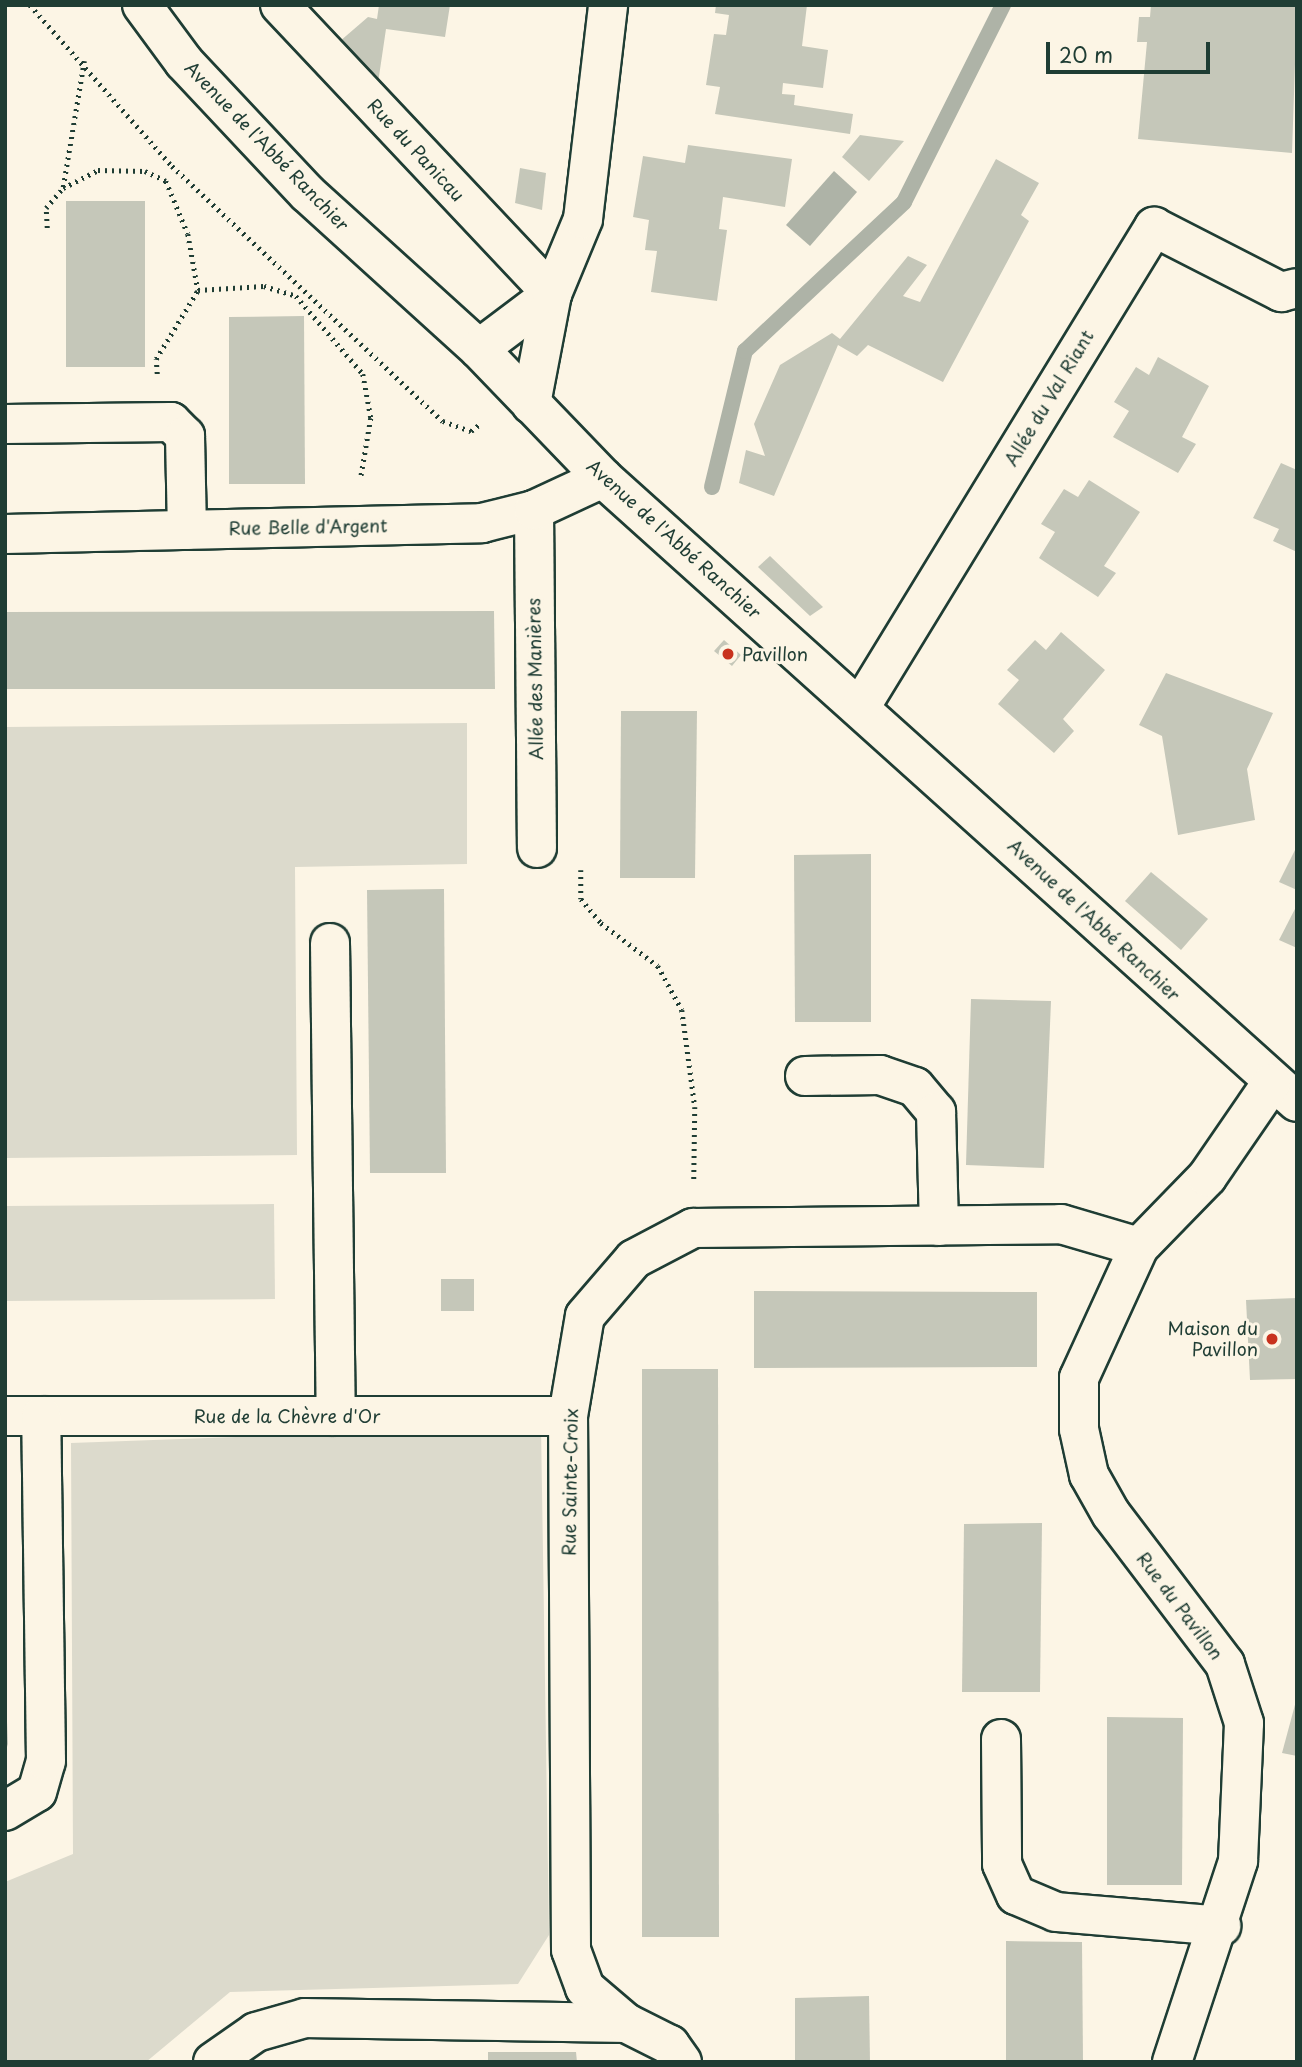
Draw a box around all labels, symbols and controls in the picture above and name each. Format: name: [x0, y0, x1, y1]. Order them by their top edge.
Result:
scale bar: [1050, 28, 1214, 72]
text: 20 m: [1059, 38, 1113, 70]
street label: Avenue de l'Abbé Ranchier: [180, 56, 354, 236]
street label: Rue du Panicau: [362, 93, 470, 207]
street label: Allée du Val Riant: [1000, 326, 1098, 470]
street label: Avenue de l'Abbé Ranchier: [582, 455, 766, 623]
street label: Rue Belle d'Argent: [228, 515, 388, 539]
street label: Allée des Manières: [523, 597, 547, 761]
place label: Pavillon: [742, 643, 808, 665]
marker: Pavillon: [720, 646, 736, 662]
street label: Avenue de l'Abbé Ranchier: [1003, 834, 1185, 1006]
place label: Maison du Pavillon: [1169, 1318, 1258, 1360]
marker: Maison du Pavillon: [1264, 1331, 1280, 1347]
street label: Rue de la Chèvre d'Or: [192, 1405, 382, 1427]
street label: Rue Sainte-Croix: [558, 1407, 582, 1557]
street label: Rue du Pavillon: [1132, 1547, 1228, 1665]

